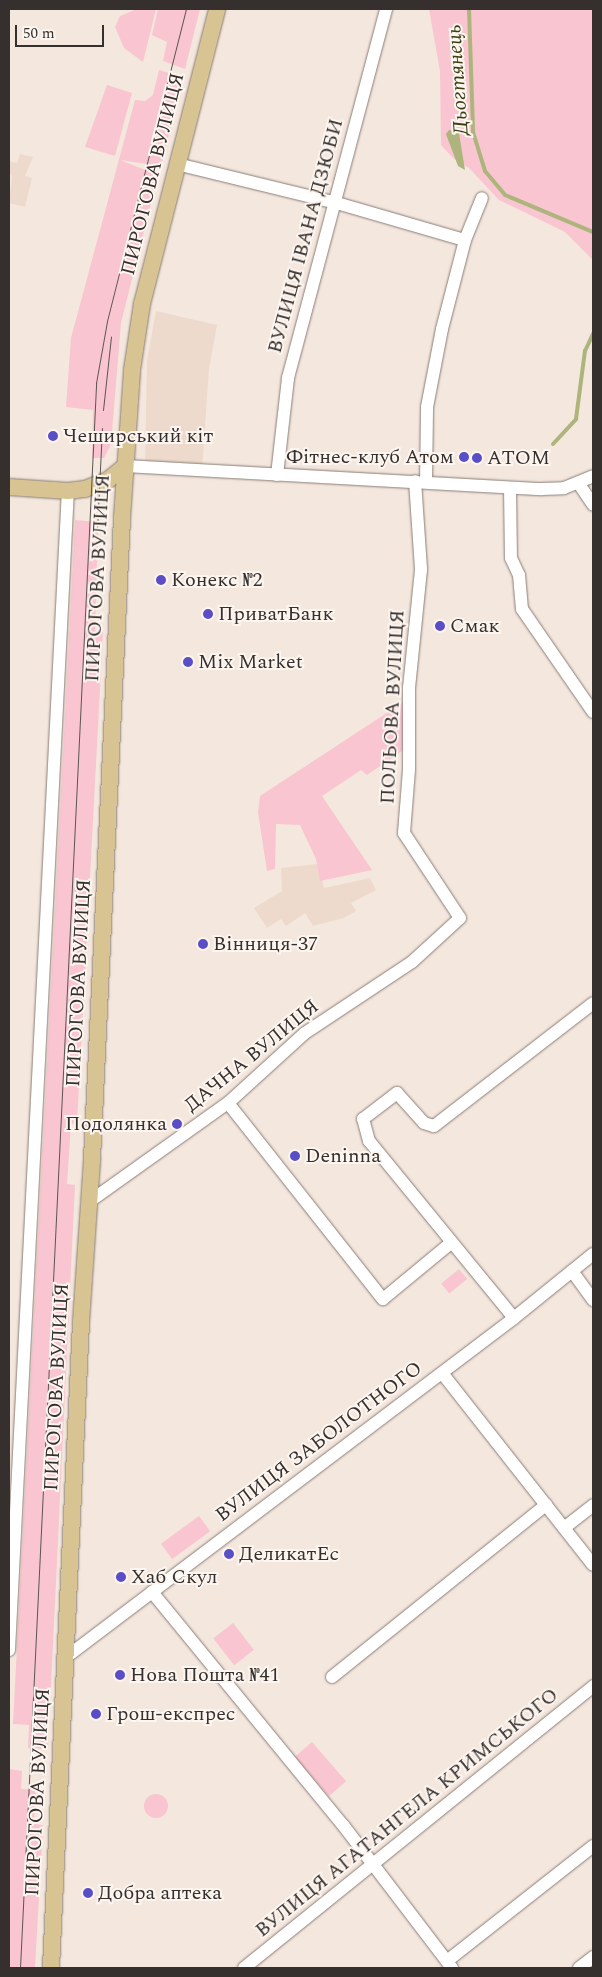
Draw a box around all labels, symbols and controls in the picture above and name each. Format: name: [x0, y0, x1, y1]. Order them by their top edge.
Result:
scale bar: [18, 15, 106, 47]
text: 50 m: [23, 22, 55, 45]
water label: Дьогтянець: [442, 23, 474, 137]
street label: ПИРОГОВА ВУЛИЦЯ: [116, 70, 190, 278]
street label: ВУЛИЦЯ ІВАНА ДЗЮБИ: [263, 116, 349, 356]
place label: Чеширський кіт: [63, 424, 213, 448]
marker: Чеширський кіт: [47, 430, 59, 442]
place label: Фітнес-клуб Атом: [286, 445, 454, 469]
place label: АТОМ: [487, 446, 550, 470]
marker: Фітнес-клуб Атом: [458, 451, 470, 463]
marker: АТОМ: [471, 452, 483, 464]
street label: ПИРОГОВА ВУЛИЦЯ: [81, 473, 115, 683]
place label: Конекс №2: [171, 568, 263, 592]
marker: Конекс №2: [155, 574, 167, 586]
place label: ПриватБанк: [218, 602, 334, 626]
marker: ПриватБанк: [202, 608, 214, 620]
street label: ПОЛЬОВА ВУЛИЦЯ: [376, 609, 410, 805]
place label: Смак: [450, 614, 500, 638]
marker: Смак: [434, 620, 446, 632]
place label: Mix Market: [198, 650, 303, 674]
marker: Mix Market: [182, 656, 194, 668]
street label: ПИРОГОВА ВУЛИЦЯ: [62, 878, 96, 1088]
place label: Вінниця-37: [213, 932, 318, 956]
marker: Вінниця-37: [197, 938, 209, 950]
street label: ДАЧНА ВУЛИЦЯ: [180, 995, 324, 1117]
place label: Подолянка: [65, 1112, 167, 1136]
marker: Подолянка: [171, 1118, 183, 1130]
place label: Deninna: [305, 1144, 381, 1168]
marker: Deninna: [289, 1150, 301, 1162]
street label: ПИРОГОВА ВУЛИЦЯ: [40, 1282, 74, 1492]
street label: ВУЛИЦЯ ЗАБОЛОТНОГО: [211, 1356, 427, 1528]
place label: ДеликатЕс: [239, 1542, 339, 1566]
marker: ДеликатЕс: [223, 1548, 235, 1560]
place label: Хаб Скул: [131, 1565, 217, 1589]
marker: Хаб Скул: [115, 1571, 127, 1583]
place label: Нова Пошта №41: [130, 1663, 279, 1687]
marker: Нова Пошта №41: [114, 1669, 126, 1681]
street label: ВУЛИЦЯ АГАТАНГЕЛА КРИМСЬКОГО: [251, 1683, 563, 1943]
street label: ПИРОГОВА ВУЛИЦЯ: [21, 1687, 55, 1897]
place label: Грош-експрес: [106, 1702, 235, 1726]
marker: Грош-експрес: [90, 1708, 102, 1720]
place label: Добра аптека: [98, 1881, 222, 1905]
marker: Добра аптека: [82, 1887, 94, 1899]

